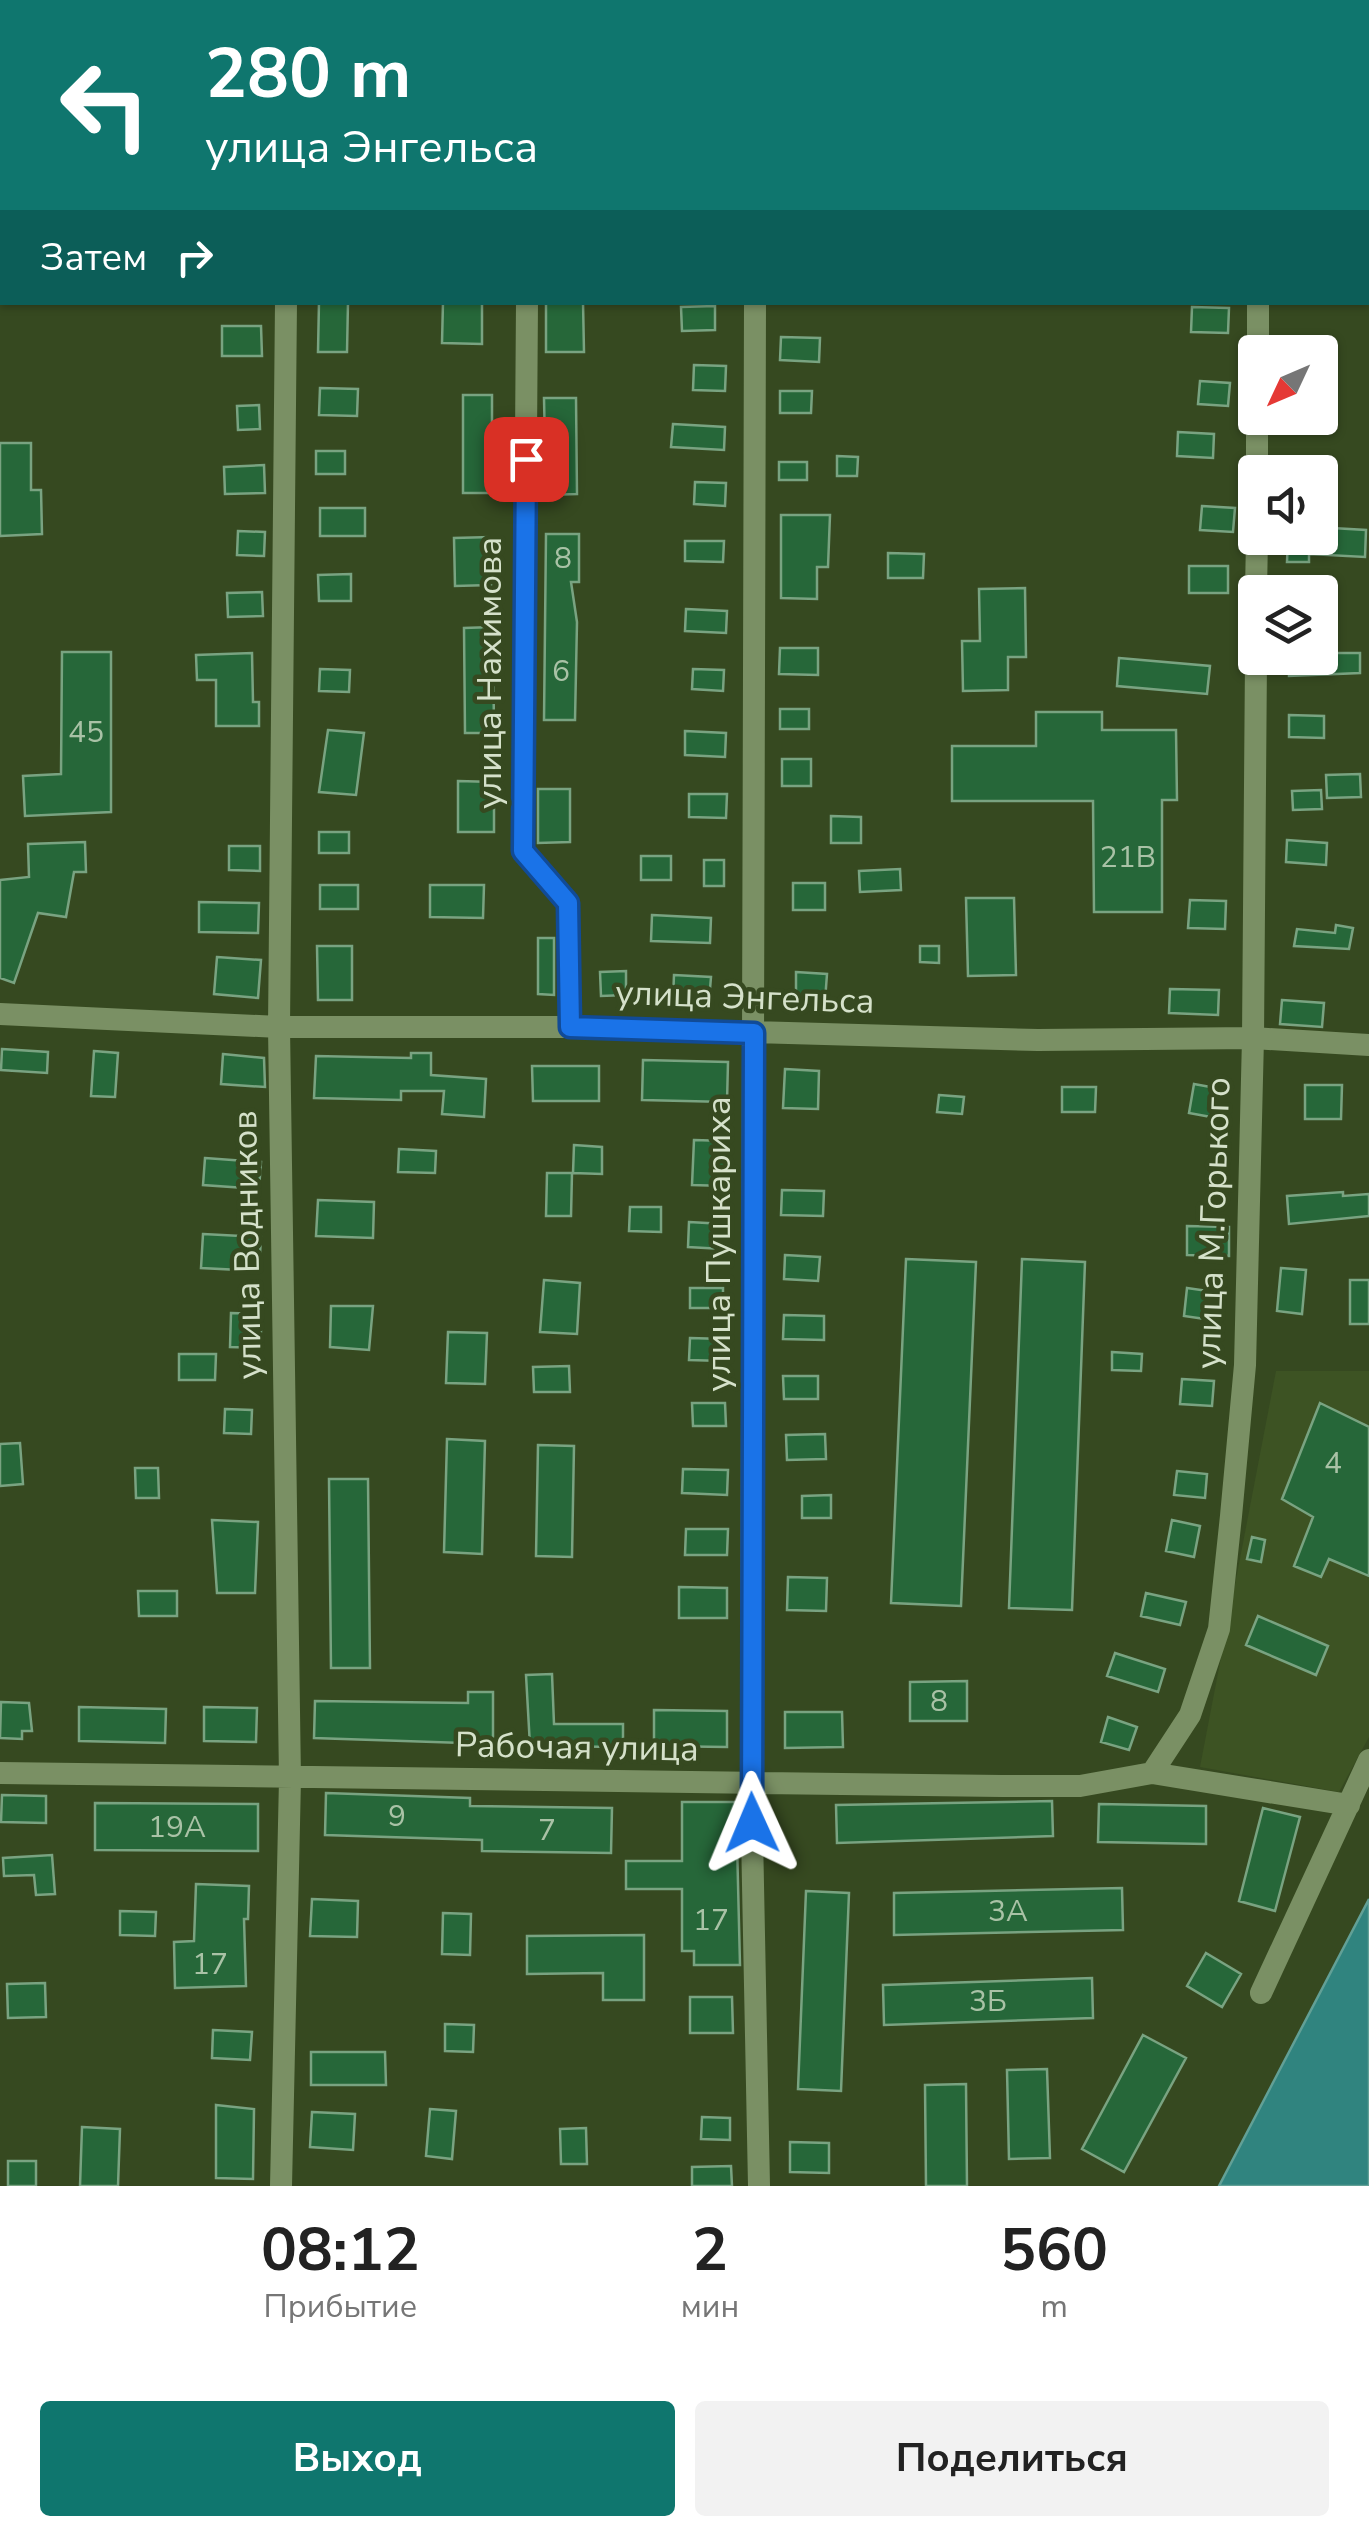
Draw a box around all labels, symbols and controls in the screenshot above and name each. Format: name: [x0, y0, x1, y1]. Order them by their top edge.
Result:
text: 280 m: [205, 26, 411, 122]
icon: left: [40, 40, 170, 170]
text: улица Энгельса: [205, 117, 538, 178]
icon: right: [167, 230, 222, 285]
text: Затем: [40, 232, 147, 283]
north arrow: [1238, 335, 1338, 435]
map controls: [1238, 335, 1338, 675]
pin: [484, 417, 569, 502]
icon: arrive: [499, 432, 554, 487]
button: sound: [1238, 455, 1338, 555]
street label: улица Нахимова: [466, 537, 513, 809]
house number: 8: [554, 538, 572, 579]
button: layers: [1238, 575, 1338, 675]
house number: 6: [552, 651, 570, 692]
house number: 45: [68, 712, 104, 753]
house number: 21В: [1100, 837, 1156, 878]
street label: улица Энгельса: [615, 969, 875, 1025]
street label: улица М.Горького: [1184, 1076, 1242, 1370]
street label: улица Пушкариха: [695, 1096, 742, 1392]
street label: улица Водников: [221, 1110, 273, 1380]
house number: 4: [1324, 1443, 1342, 1484]
house number: 8: [930, 1681, 948, 1722]
street label: Рабочая улица: [455, 1721, 699, 1773]
position arrow: [700, 1771, 804, 1875]
house number: 9: [388, 1796, 406, 1837]
house number: 19А: [148, 1807, 206, 1848]
house number: 7: [538, 1810, 556, 1851]
house number: 3А: [988, 1891, 1028, 1932]
house number: 17: [693, 1900, 729, 1941]
house number: 17: [192, 1944, 228, 1985]
house number: 3Б: [969, 1981, 1007, 2022]
text: 08:12: [261, 2209, 420, 2291]
text: 2: [692, 2209, 728, 2291]
text: 560: [1000, 2209, 1108, 2291]
text: Прибытие: [264, 2285, 417, 2328]
text: мин: [681, 2285, 739, 2328]
text: m: [1040, 2285, 1068, 2328]
button: Выход: [40, 2401, 675, 2516]
button: Поделиться: [695, 2401, 1329, 2516]

